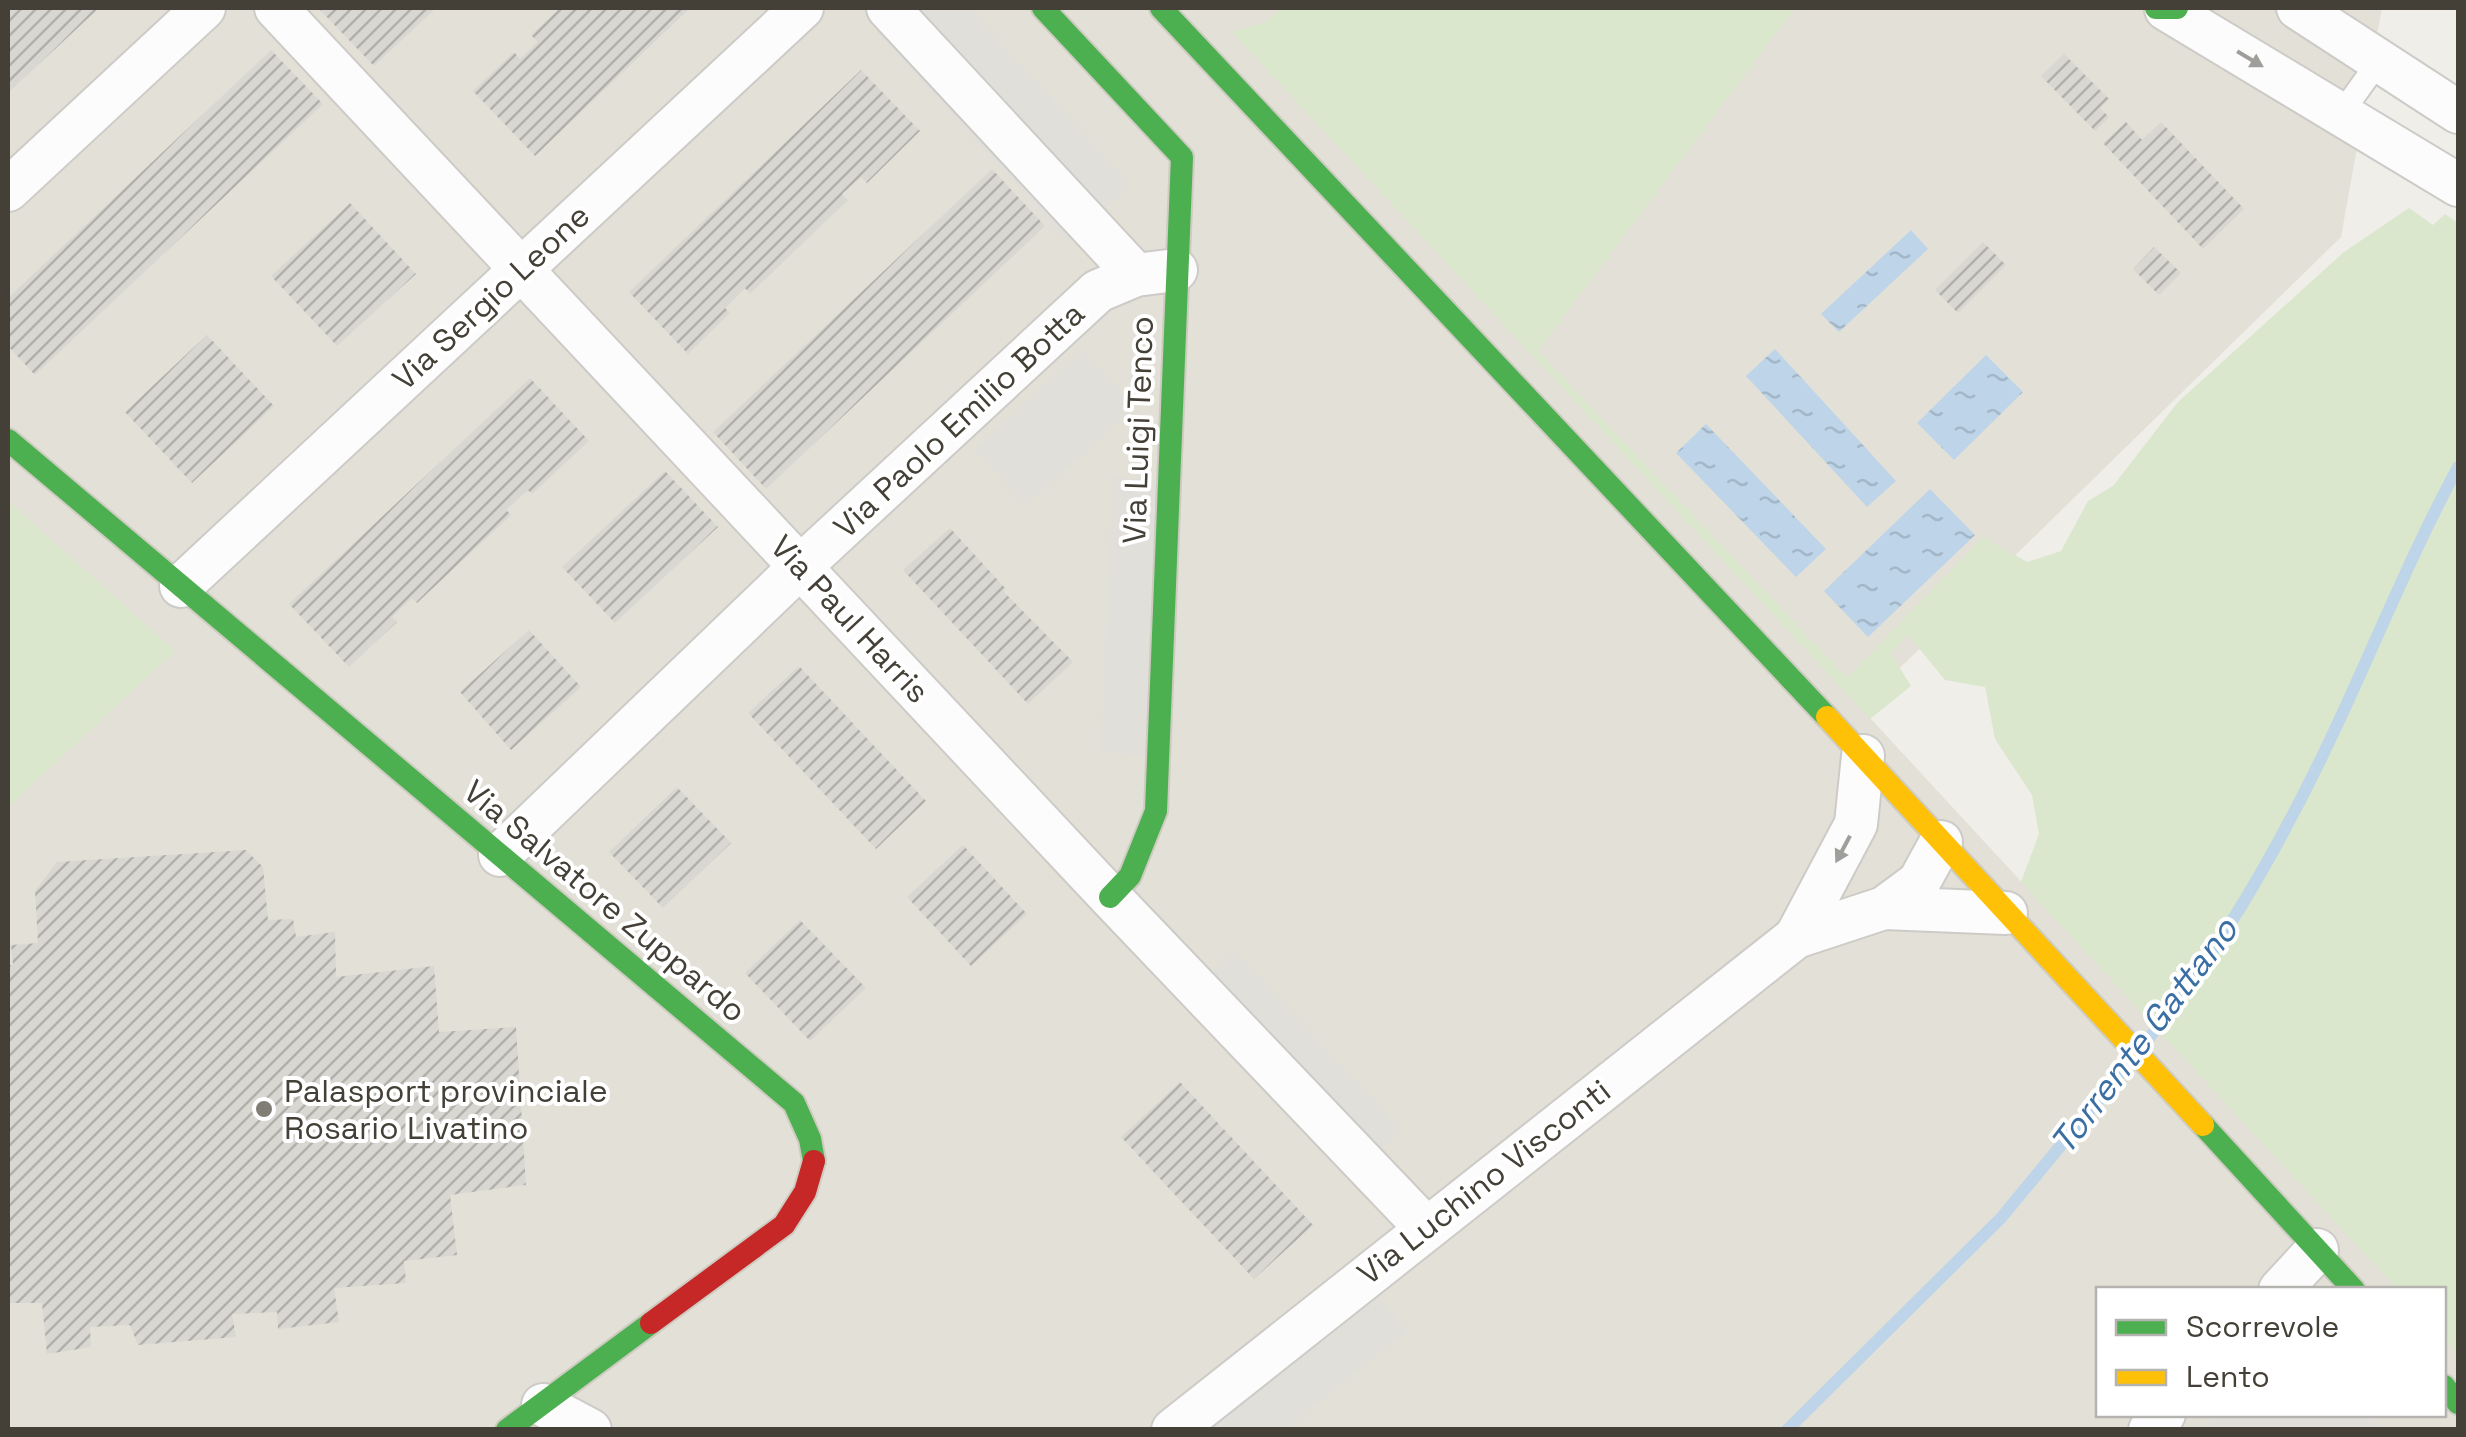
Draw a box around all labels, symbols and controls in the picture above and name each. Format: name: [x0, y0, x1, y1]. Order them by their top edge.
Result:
one-way arrow: [2236, 50, 2264, 67]
street label: Via Sergio Leone: [384, 195, 598, 399]
street label: Via Paolo Emilio Botta: [825, 293, 1093, 547]
street label: Via Luigi Tenco: [1114, 315, 1162, 545]
street label: Via Paul Harris: [762, 527, 938, 711]
street label: Via Salvatore Zuppardo: [456, 771, 754, 1031]
one-way arrow: [1835, 835, 1852, 864]
water label: Torrente Gattano: [2041, 908, 2248, 1163]
place label: Palasport provinciale Rosario Livatino: [284, 1071, 608, 1148]
street label: Via Luchino Visconti: [1349, 1071, 1619, 1293]
marker: Palasport provinciale Rosario Livatino: [253, 1098, 275, 1120]
legend: [2096, 1287, 2446, 1417]
text: Scorrevole: [2186, 1307, 2339, 1346]
text: Lento: [2186, 1357, 2270, 1396]

